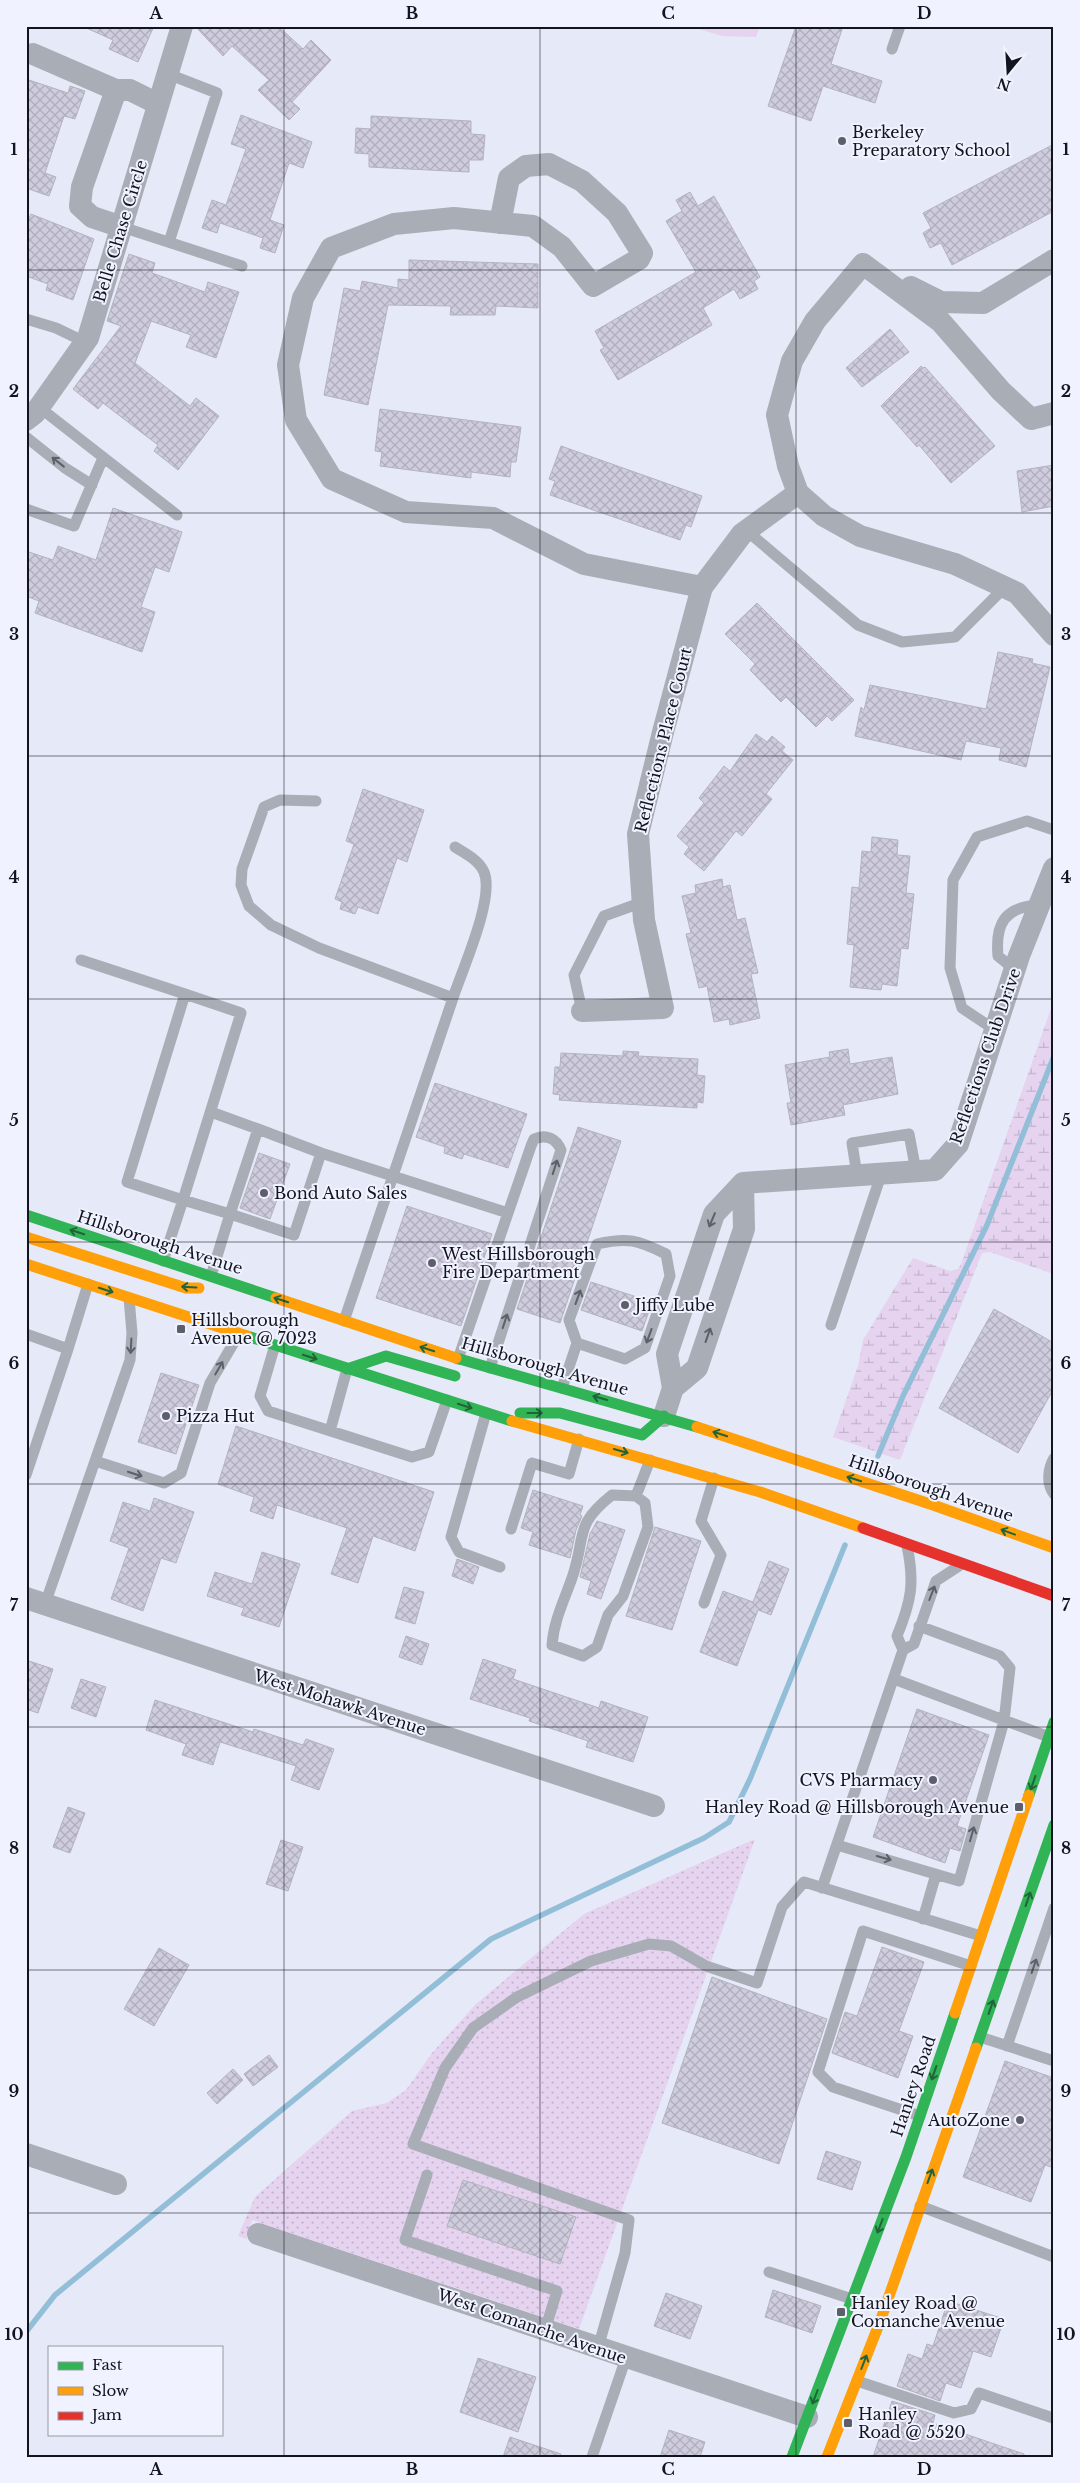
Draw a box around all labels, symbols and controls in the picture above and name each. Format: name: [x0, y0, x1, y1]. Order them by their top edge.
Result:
text: A: [149, 3, 164, 23]
text: B: [406, 3, 419, 23]
text: C: [661, 3, 675, 23]
text: D: [917, 3, 931, 23]
north arrow: [982, 48, 1032, 98]
text: N: [995, 74, 1013, 95]
place label: Berkeley Preparatory School: [852, 122, 1010, 160]
marker: Berkeley Preparatory School: [836, 135, 848, 147]
text: 1: [11, 139, 18, 159]
text: 1: [1063, 139, 1070, 159]
street label: Belle Chase Circle: [89, 157, 151, 305]
text: 2: [9, 381, 19, 401]
text: 2: [1061, 381, 1071, 401]
one-way arrow: [52, 457, 65, 468]
text: 3: [9, 624, 19, 644]
text: 3: [1061, 624, 1071, 644]
street label: Reflections Place Court: [630, 645, 696, 835]
text: 4: [9, 867, 19, 887]
text: 4: [1061, 867, 1071, 887]
street label: Reflections Club Drive: [945, 965, 1025, 1147]
text: 5: [9, 1110, 19, 1130]
text: 5: [1061, 1110, 1071, 1130]
one-way arrow: [551, 1159, 561, 1175]
place label: Bond Auto Sales: [274, 1183, 407, 1203]
marker: Bond Auto Sales: [258, 1187, 270, 1199]
street label: Hillsborough Avenue: [75, 1206, 245, 1278]
one-way arrow: [707, 1212, 717, 1227]
one-way arrow: [70, 1227, 86, 1236]
place label: West Hillsborough Fire Department: [441, 1244, 595, 1282]
marker: West Hillsborough Fire Department: [426, 1257, 438, 1269]
one-way arrow: [182, 1283, 198, 1292]
one-way arrow: [98, 1286, 113, 1295]
one-way arrow: [574, 1290, 583, 1306]
one-way arrow: [274, 1295, 290, 1304]
place label: Jiffy Lube: [633, 1295, 715, 1315]
marker: Jiffy Lube: [619, 1299, 631, 1311]
place label: Hillsborough Avenue @ 7023: [190, 1310, 317, 1348]
one-way arrow: [501, 1314, 510, 1330]
marker: Hillsborough Avenue @ 7023: [175, 1323, 187, 1335]
one-way arrow: [704, 1327, 714, 1343]
one-way arrow: [644, 1328, 653, 1344]
street label: Hillsborough Avenue: [459, 1333, 631, 1399]
one-way arrow: [127, 1338, 136, 1354]
one-way arrow: [419, 1343, 435, 1353]
text: 6: [9, 1353, 20, 1373]
one-way arrow: [302, 1353, 318, 1362]
text: 6: [1061, 1353, 1072, 1373]
one-way arrow: [214, 1360, 224, 1375]
one-way arrow: [592, 1393, 608, 1403]
one-way arrow: [457, 1402, 472, 1411]
place label: Pizza Hut: [176, 1406, 255, 1426]
one-way arrow: [526, 1408, 543, 1418]
marker: Pizza Hut: [160, 1410, 172, 1422]
one-way arrow: [712, 1429, 728, 1439]
one-way arrow: [613, 1447, 629, 1456]
street label: Hillsborough Avenue: [846, 1450, 1016, 1526]
one-way arrow: [127, 1469, 143, 1479]
one-way arrow: [847, 1473, 863, 1483]
one-way arrow: [1001, 1527, 1016, 1536]
one-way arrow: [927, 1586, 937, 1601]
text: 7: [10, 1595, 19, 1615]
text: 7: [1062, 1595, 1071, 1615]
street label: West Mohawk Avenue: [250, 1664, 429, 1739]
place label: CVS Pharmacy: [800, 1770, 924, 1790]
marker: CVS Pharmacy: [927, 1774, 939, 1786]
one-way arrow: [1028, 1775, 1037, 1790]
place label: Hanley Road @ Hillsborough Avenue: [705, 1797, 1009, 1817]
marker: Hanley Road @ Hillsborough Avenue: [1013, 1801, 1025, 1813]
one-way arrow: [968, 1826, 978, 1842]
text: 8: [9, 1838, 19, 1858]
text: 8: [1061, 1838, 1071, 1858]
one-way arrow: [876, 1854, 892, 1864]
one-way arrow: [1024, 1892, 1033, 1908]
one-way arrow: [1030, 1959, 1039, 1975]
one-way arrow: [987, 2000, 996, 2015]
street label: Hanley Road: [886, 2033, 940, 2139]
one-way arrow: [929, 2065, 939, 2081]
text: 9: [9, 2081, 20, 2101]
text: 9: [1061, 2081, 1072, 2101]
place label: AutoZone: [927, 2110, 1010, 2130]
marker: AutoZone: [1014, 2114, 1026, 2126]
one-way arrow: [926, 2169, 935, 2185]
one-way arrow: [875, 2218, 884, 2233]
street label: West Comanche Avenue: [434, 2284, 629, 2368]
place label: Hanley Road @ Comanche Avenue: [851, 2293, 1005, 2331]
marker: Hanley Road @ Comanche Avenue: [835, 2306, 847, 2318]
text: 10: [4, 2324, 24, 2344]
text: 10: [1056, 2324, 1076, 2344]
legend: [48, 2346, 222, 2436]
text: Fast: [92, 2355, 123, 2374]
one-way arrow: [860, 2355, 869, 2371]
text: Slow: [92, 2381, 129, 2400]
one-way arrow: [809, 2389, 819, 2404]
place label: Hanley Road @ 5520: [858, 2404, 966, 2442]
text: Jam: [90, 2405, 122, 2424]
marker: Hanley Road @ 5520: [842, 2417, 854, 2429]
text: A: [149, 2459, 164, 2479]
text: B: [406, 2459, 419, 2479]
text: C: [661, 2459, 675, 2479]
text: D: [917, 2459, 931, 2479]

